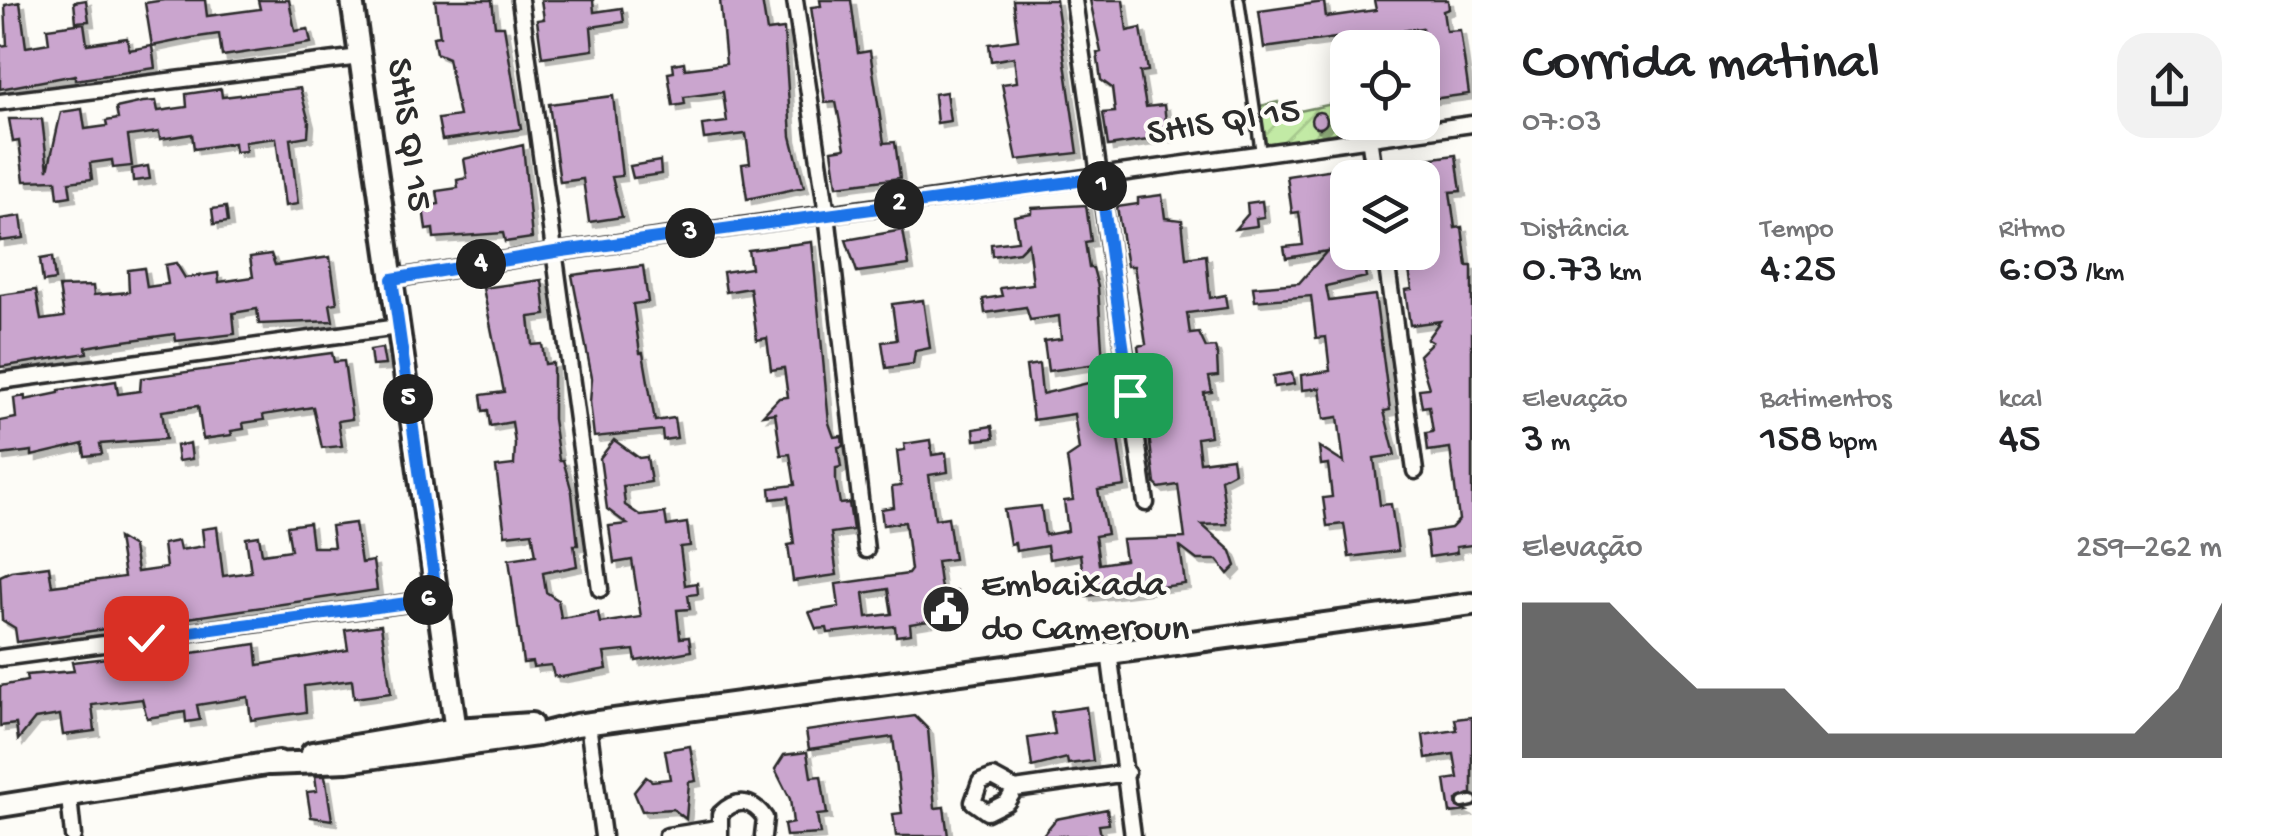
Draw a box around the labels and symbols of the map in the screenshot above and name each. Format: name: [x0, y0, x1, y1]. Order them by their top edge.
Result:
street label: SHIS QI 15: [374, 56, 440, 214]
street label: SHIS QI 15: [1144, 90, 1304, 158]
pin: 1: [1077, 161, 1127, 211]
pin: 2: [874, 179, 924, 229]
pin: 3: [665, 208, 715, 258]
pin: 4: [456, 239, 506, 289]
pin: [1088, 353, 1173, 438]
pin: 5: [383, 374, 433, 424]
place label: Embaixada do Cameroun: [981, 565, 1189, 653]
pin: 6: [403, 575, 453, 625]
public building icon: Embaixada do Cameroun: [920, 583, 972, 635]
pin: [104, 596, 189, 681]

